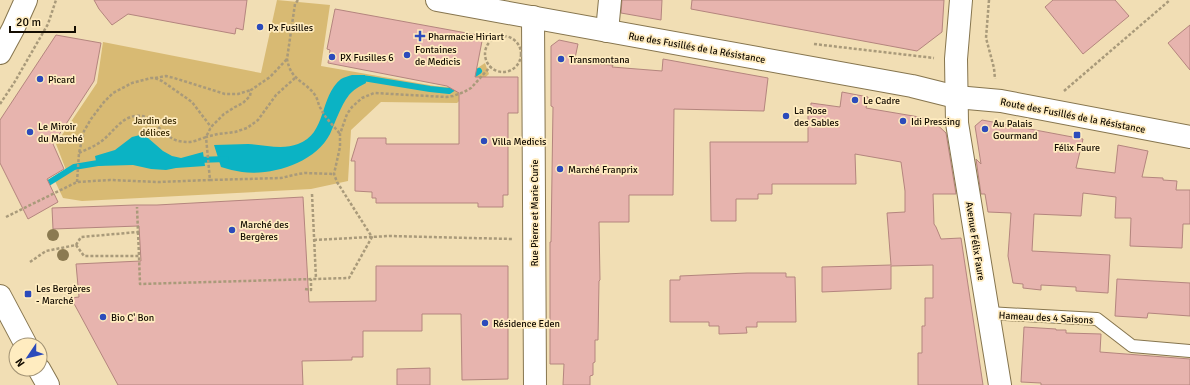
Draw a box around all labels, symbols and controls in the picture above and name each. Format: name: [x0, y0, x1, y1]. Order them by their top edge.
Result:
scale bar: [10, 8, 75, 34]
text: 20 m: [16, 15, 41, 30]
marker: Px Fusilles: [255, 22, 265, 32]
place label: Px Fusilles: [268, 22, 314, 34]
street label: Rue des Fusillés de la Résistance: [627, 30, 766, 66]
marker: Pharmacie Hiriart: [415, 31, 425, 41]
place label: Pharmacie Hiriart: [428, 31, 505, 43]
place label: Fontaines de Medicis: [415, 44, 461, 68]
marker: Fontaines de Medicis: [402, 50, 412, 60]
marker: PX Fusilles 6: [327, 52, 337, 62]
place label: PX Fusilles 6: [340, 52, 394, 64]
marker: Transmontana: [556, 54, 566, 64]
place label: Transmontana: [569, 54, 630, 66]
marker: Picard: [35, 74, 45, 84]
place label: Picard: [48, 74, 75, 86]
marker: Le Cadre: [850, 95, 860, 105]
place label: Le Cadre: [863, 95, 900, 107]
street label: Route des Fusillés de la Résistance: [999, 96, 1146, 136]
place label: La Rose des Sables: [794, 105, 840, 129]
marker: La Rose des Sables: [781, 111, 791, 121]
park label: Jardin des délices: [133, 115, 177, 139]
marker: Idi Pressing: [898, 116, 908, 126]
place label: Idi Pressing: [911, 116, 960, 128]
place label: Au Palais Gourmand: [993, 118, 1038, 142]
place label: Le Miroir du Marché: [38, 121, 83, 145]
marker: Au Palais Gourmand: [980, 124, 990, 134]
marker: Le Miroir du Marché: [25, 127, 35, 137]
marker: Félix Faure: [1072, 130, 1082, 140]
marker: Villa Medicis: [479, 136, 489, 146]
place label: Villa Medicis: [492, 136, 547, 148]
place label: Félix Faure: [1054, 142, 1100, 154]
street label: Rue Pierre et Marie Curie: [529, 160, 541, 266]
marker: Marché Franprix: [555, 164, 565, 174]
place label: Marché Franprix: [568, 164, 638, 176]
street label: Avenue Félix Faure: [963, 201, 987, 281]
place label: Marché des Bergères: [240, 219, 289, 243]
marker: Marché des Bergères: [227, 225, 237, 235]
place label: Les Bergères - Marché: [36, 283, 91, 307]
marker: Les Bergères - Marché: [23, 289, 33, 299]
street label: Hameau des 4 Saisons: [998, 310, 1094, 327]
marker: Bio C' Bon: [98, 312, 108, 322]
place label: Bio C' Bon: [111, 312, 154, 324]
marker: Résidence Eden: [480, 318, 490, 328]
place label: Résidence Eden: [493, 318, 560, 330]
north arrow: [8, 337, 48, 377]
text: N: [13, 356, 28, 369]

